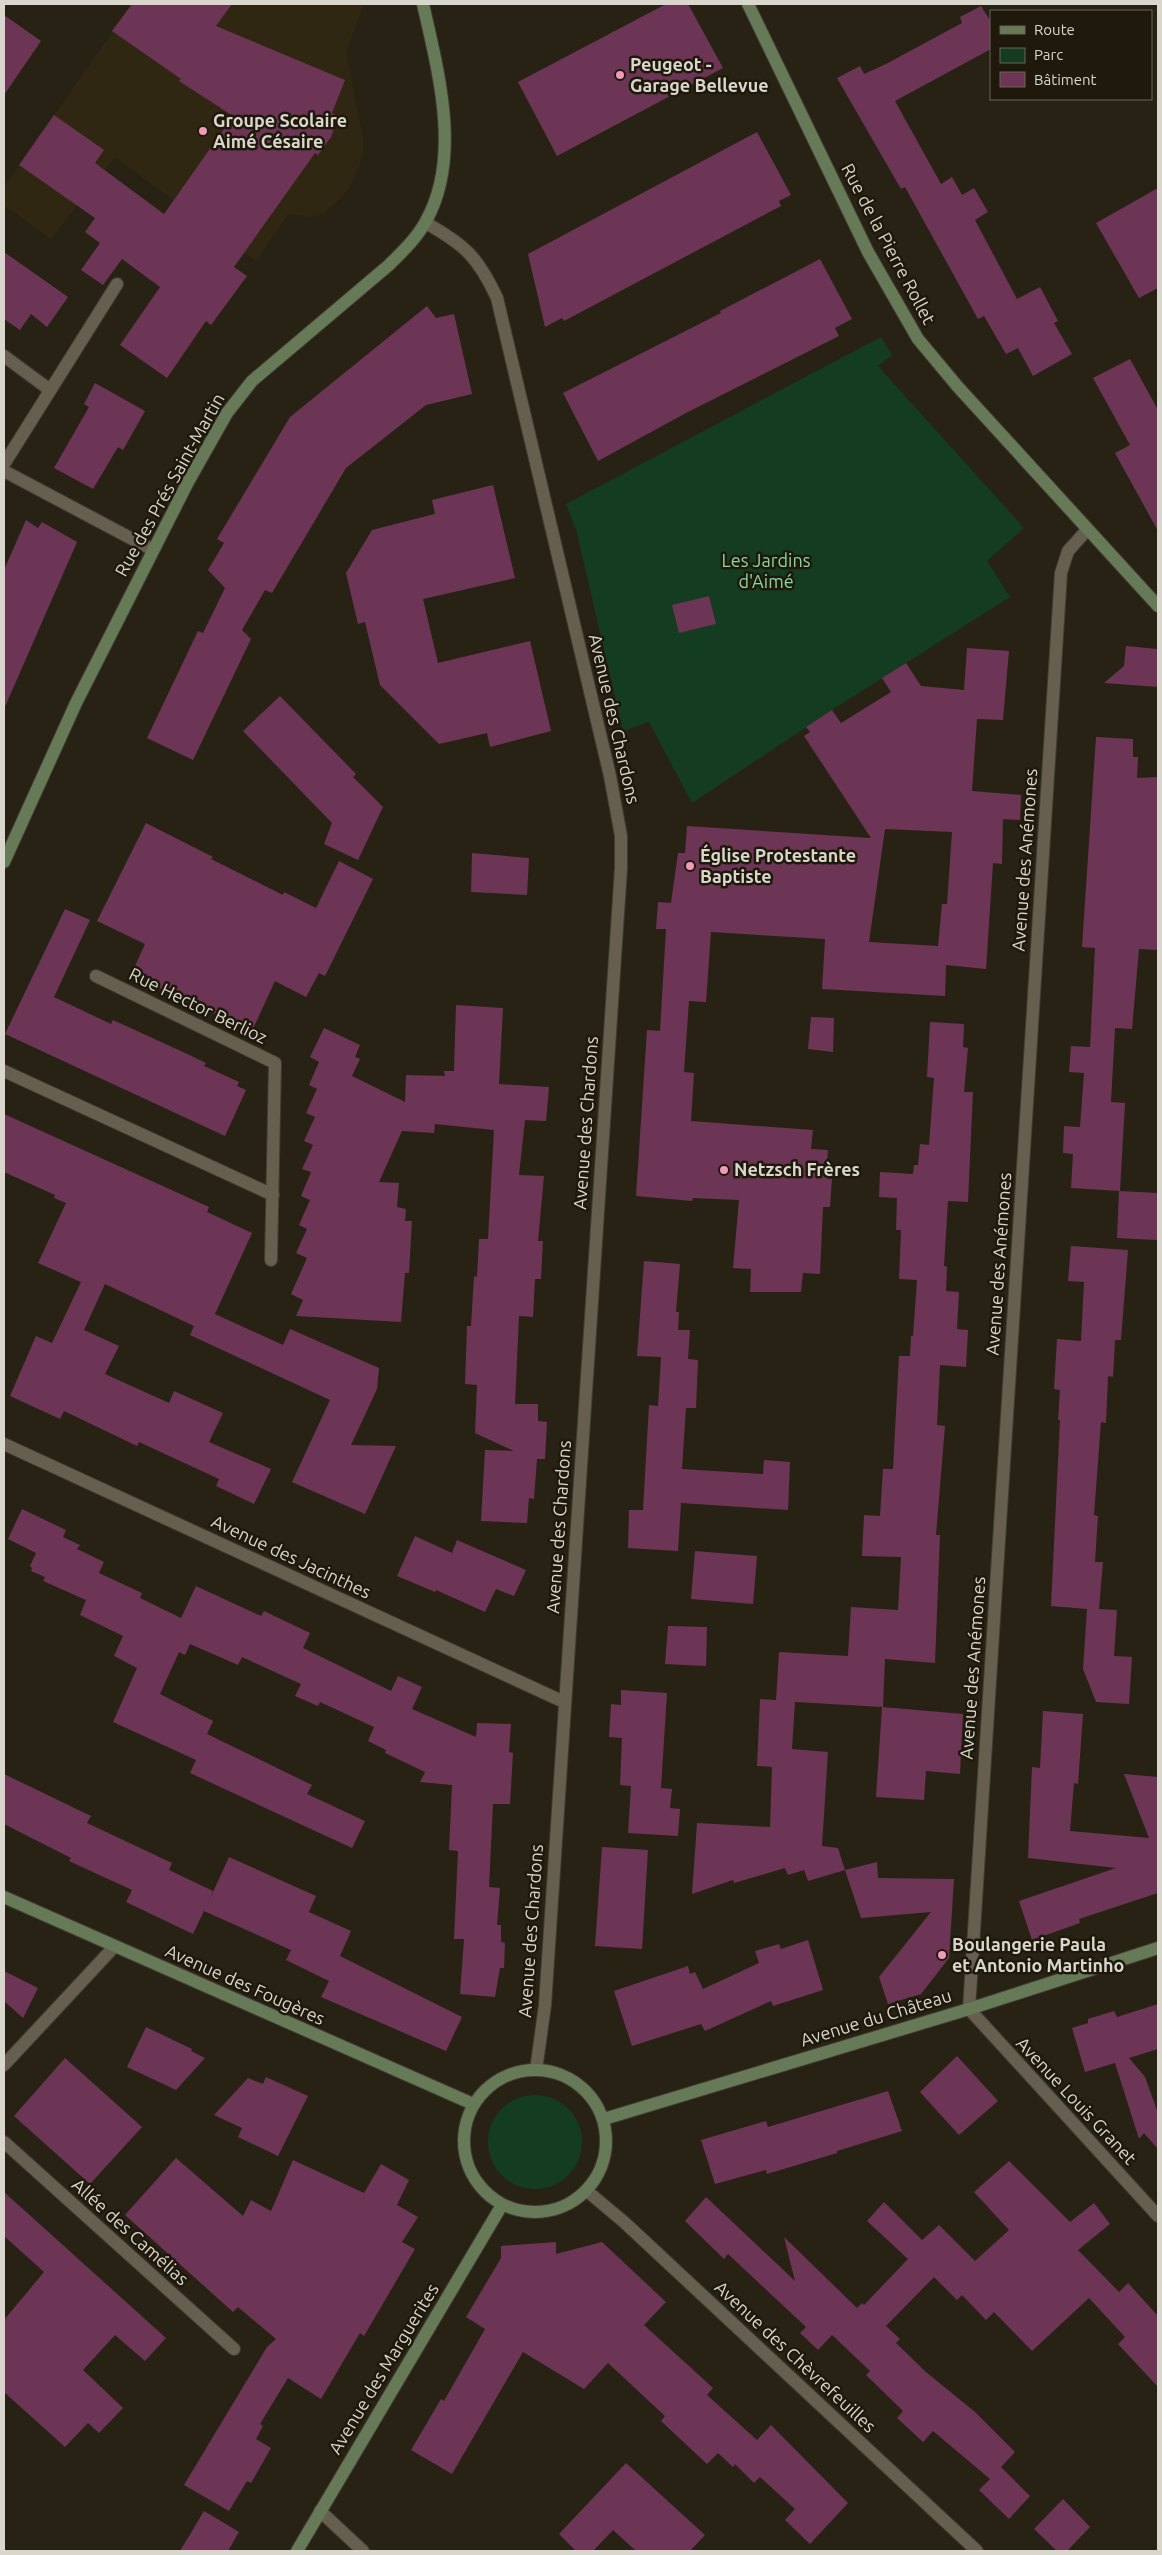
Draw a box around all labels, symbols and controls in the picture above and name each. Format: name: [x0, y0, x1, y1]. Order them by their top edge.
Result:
legend: [990, 10, 1152, 100]
text: Route: [1034, 21, 1075, 38]
text: Parc: [1034, 46, 1063, 63]
place label: Peugeot - Garage Bellevue: [630, 54, 769, 95]
marker: Peugeot - Garage Bellevue: [614, 69, 626, 81]
text: Bâtiment: [1034, 71, 1097, 88]
place label: Groupe Scolaire Aimé Césaire: [213, 110, 347, 151]
marker: Groupe Scolaire Aimé Césaire: [197, 125, 209, 137]
street label: Rue de la Pierre Rollet: [838, 160, 940, 327]
street label: Rue des Prés Saint-Martin: [110, 390, 228, 579]
park label: Les Jardins d'Aimé: [722, 550, 811, 591]
street label: Avenue des Chardons: [586, 632, 644, 806]
street label: Avenue des Anémones: [1008, 768, 1040, 952]
place label: Église Protestante Baptiste: [700, 844, 856, 886]
marker: Église Protestante Baptiste: [684, 860, 696, 872]
street label: Rue Hector Berlioz: [126, 963, 271, 1047]
street label: Avenue des Chardons: [569, 1035, 601, 1210]
place label: Netzsch Frères: [734, 1159, 860, 1179]
marker: Netzsch Frères: [718, 1164, 730, 1176]
street label: Avenue des Anémones: [982, 1172, 1014, 1356]
street label: Avenue des Chardons: [542, 1439, 574, 1614]
street label: Avenue des Jacinthes: [209, 1510, 374, 1602]
street label: Avenue des Anémones: [956, 1576, 988, 1760]
street label: Avenue des Chardons: [514, 1843, 546, 2018]
place label: Boulangerie Paula et Antonio Martinho: [952, 1934, 1124, 1975]
street label: Avenue des Fougères: [163, 1940, 328, 2028]
marker: Boulangerie Paula et Antonio Martinho: [936, 1949, 948, 1961]
street label: Avenue du Château: [798, 1985, 954, 2050]
street label: Avenue Louis Granet: [1013, 2033, 1141, 2168]
street label: Allée des Camélias: [68, 2174, 193, 2289]
street label: Avenue des Chèvrefeuilles: [711, 2276, 880, 2436]
street label: Avenue des Marguerites: [324, 2279, 442, 2457]

